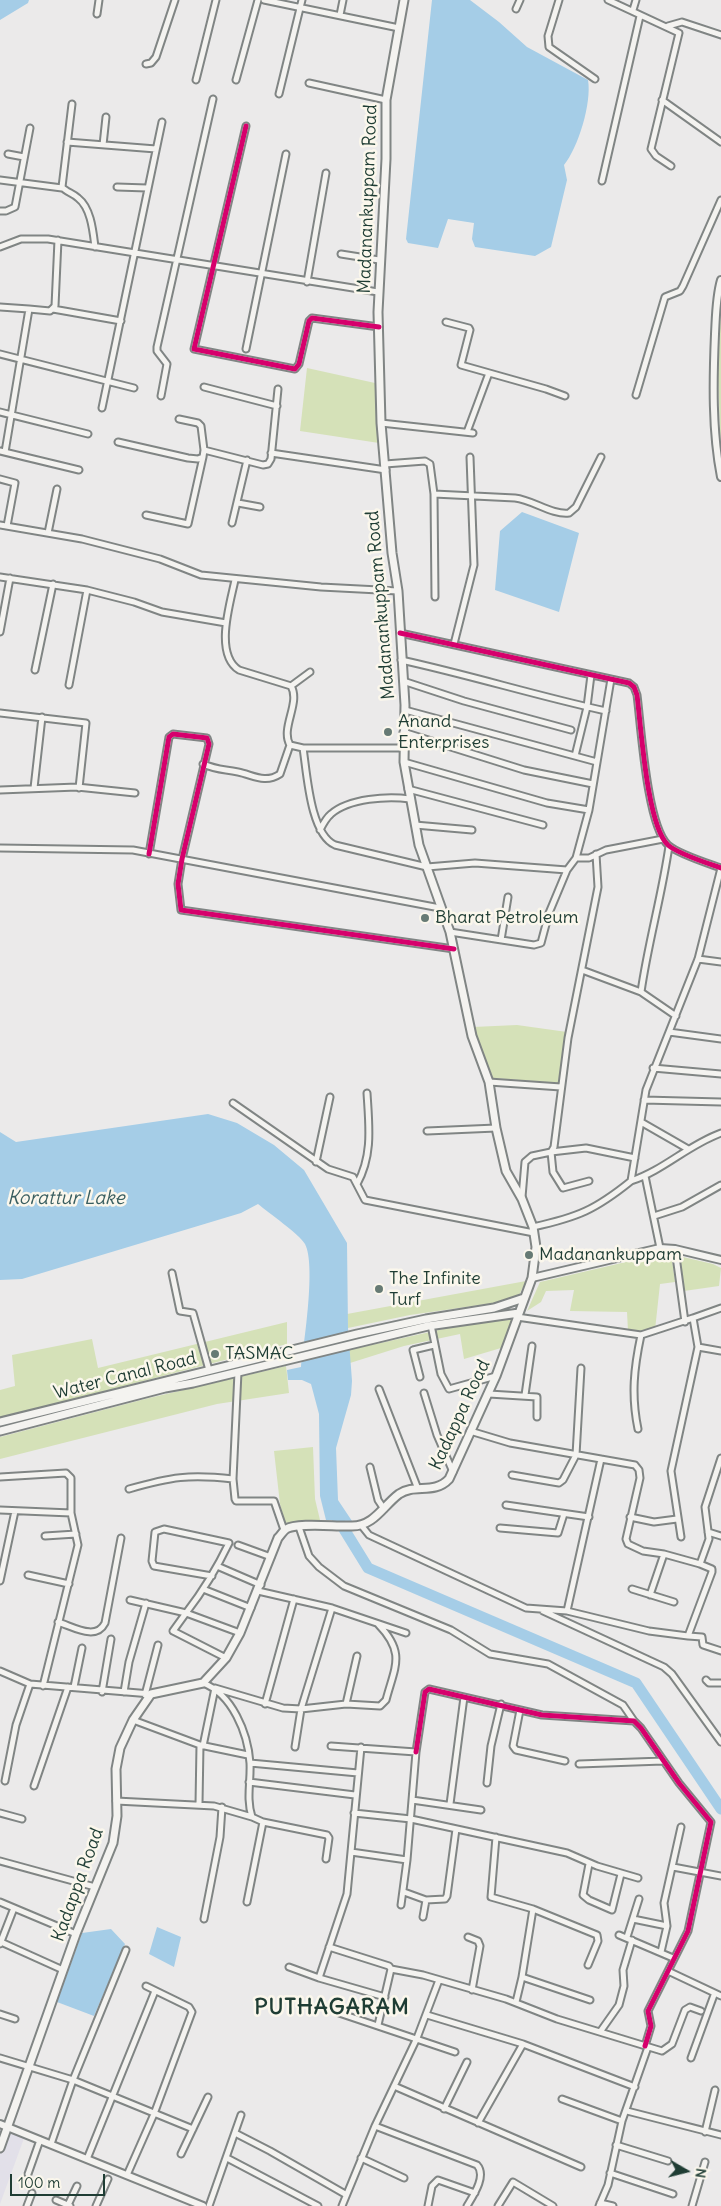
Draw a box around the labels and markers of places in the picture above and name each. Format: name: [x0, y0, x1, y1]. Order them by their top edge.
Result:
place label: Anand Enterprises: [398, 711, 489, 754]
marker: Anand Enterprises: [382, 726, 394, 738]
place label: Bharat Petroleum: [435, 907, 578, 929]
marker: Bharat Petroleum: [419, 912, 431, 924]
place label: Madanankuppam: [539, 1244, 682, 1266]
marker: Madanankuppam: [523, 1249, 535, 1261]
place label: The Infinite Turf: [389, 1268, 481, 1310]
marker: The Infinite Turf: [373, 1283, 385, 1295]
place label: TASMAC: [225, 1343, 293, 1365]
marker: TASMAC: [209, 1348, 221, 1360]

